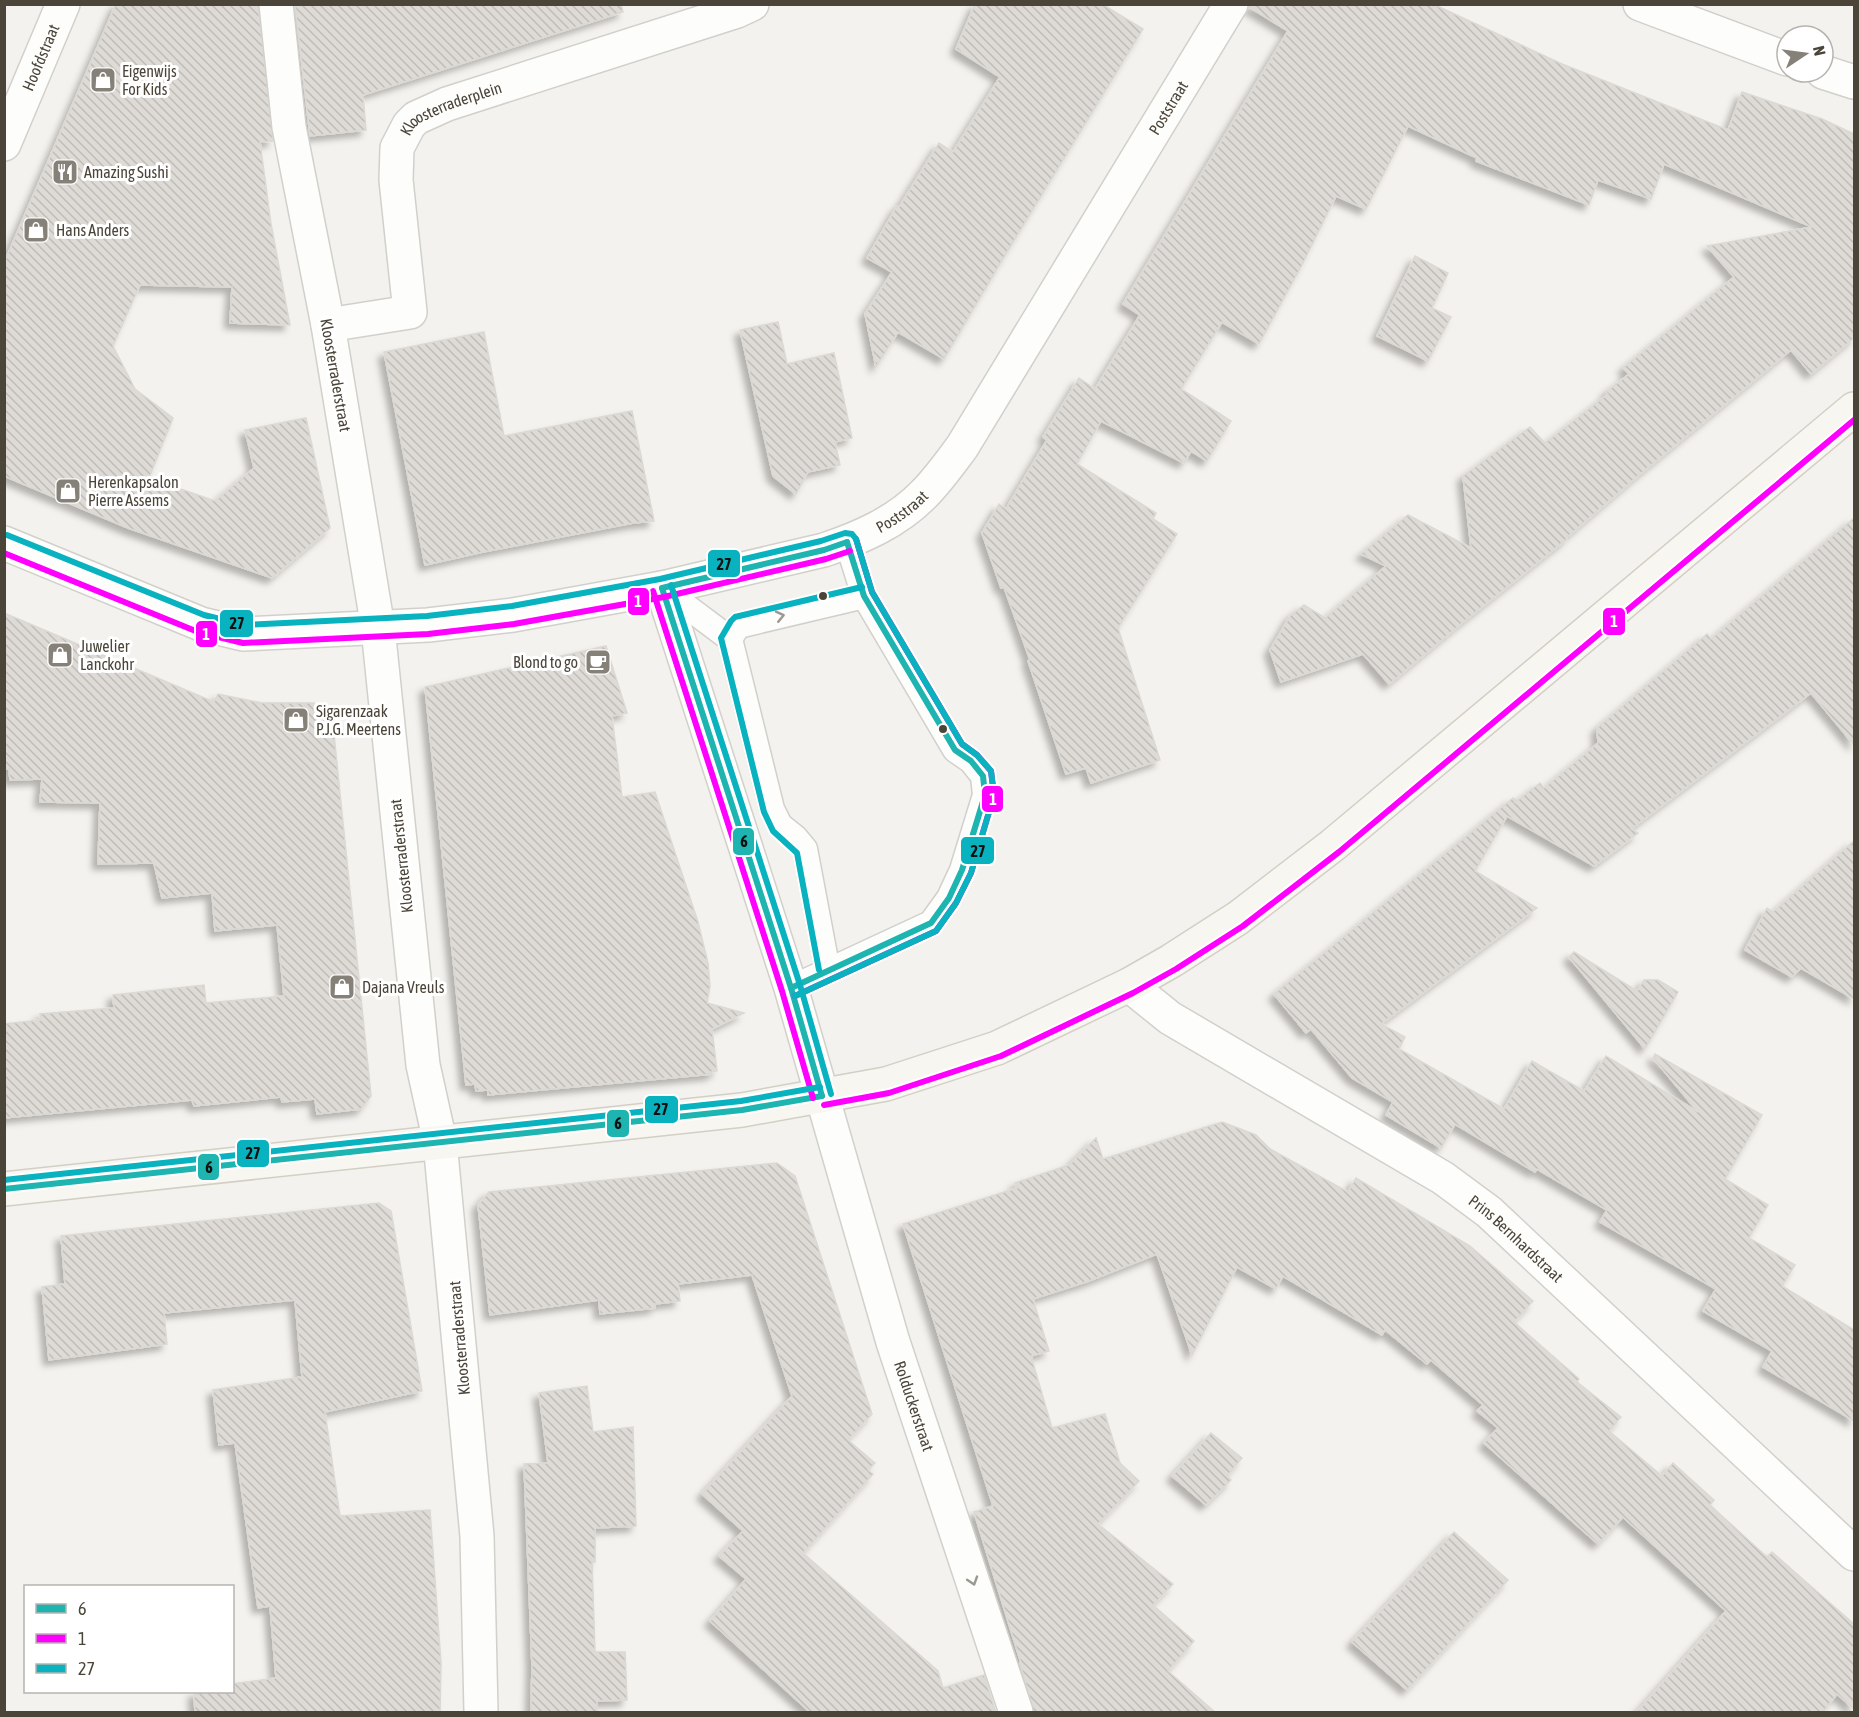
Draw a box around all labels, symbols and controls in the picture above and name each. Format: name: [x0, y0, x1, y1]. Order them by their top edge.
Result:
street label: Hoofdstraat: [19, 21, 63, 93]
north arrow: [1775, 24, 1835, 84]
text: N: [1810, 44, 1829, 57]
place label: Eigenwijs For Kids: [122, 62, 177, 98]
shop icon: Eigenwijs For Kids: [88, 65, 118, 95]
street label: Poststraat: [1145, 77, 1191, 138]
street label: Kloosterraderplein: [396, 78, 504, 138]
restaurant icon: Amazing Sushi: [50, 157, 80, 187]
place label: Amazing Sushi: [84, 163, 169, 182]
shop icon: Hans Anders: [21, 215, 51, 245]
place label: Hans Anders: [56, 221, 130, 239]
street label: Kloosterraderstraat: [317, 317, 355, 433]
place label: Herenkapsalon Pierre Assems: [88, 473, 179, 509]
shop icon: Herenkapsalon Pierre Assems: [53, 476, 83, 506]
street label: Poststraat: [873, 486, 932, 536]
line badge: 27: [707, 549, 741, 578]
text: 27: [716, 555, 732, 573]
line badge: 1: [627, 587, 650, 616]
unlabelled marker: [817, 590, 829, 602]
text: 1: [634, 592, 642, 610]
line badge: 1: [1602, 607, 1626, 636]
line badge: 27: [219, 609, 254, 638]
one-way arrow: [775, 611, 785, 624]
text: 1: [1610, 612, 1618, 630]
text: 27: [229, 614, 245, 632]
line badge: 1: [195, 620, 218, 648]
text: 1: [202, 625, 210, 643]
place label: Juwelier Lanckohr: [80, 637, 134, 673]
shop icon: Juwelier Lanckohr: [45, 640, 75, 670]
cafe icon: Blond to go: [583, 647, 613, 677]
place label: Blond to go: [513, 653, 578, 672]
place label: Sigarenzaak P.J.G. Meertens: [316, 702, 401, 738]
shop icon: Sigarenzaak P.J.G. Meertens: [281, 705, 311, 735]
unlabelled marker: [937, 723, 949, 735]
line badge: 1: [981, 785, 1004, 813]
text: 1: [989, 790, 997, 808]
street label: Kloosterraderstraat: [386, 798, 416, 914]
line badge: 6: [732, 827, 755, 856]
text: 6: [740, 832, 748, 850]
line badge: 27: [960, 836, 995, 865]
text: 27: [970, 842, 986, 860]
shop icon: Dajana Vreuls: [327, 972, 357, 1002]
place label: Dajana Vreuls: [362, 978, 445, 997]
line badge: 27: [644, 1095, 679, 1124]
text: 27: [653, 1100, 669, 1118]
line badge: 6: [606, 1109, 630, 1138]
text: 6: [614, 1114, 622, 1132]
line badge: 27: [236, 1139, 270, 1168]
text: 27: [245, 1144, 261, 1162]
line badge: 6: [197, 1153, 220, 1181]
text: 6: [205, 1158, 213, 1176]
street label: Prins Bernhardstraat: [1465, 1191, 1567, 1286]
street label: Kloosterraderstraat: [445, 1280, 473, 1396]
street label: Rolduckerstraat: [891, 1359, 938, 1454]
one-way arrow: [966, 1575, 979, 1586]
legend: [24, 1585, 234, 1693]
text: 6: [78, 1598, 86, 1619]
text: 1: [78, 1628, 86, 1649]
text: 27: [78, 1658, 95, 1679]

